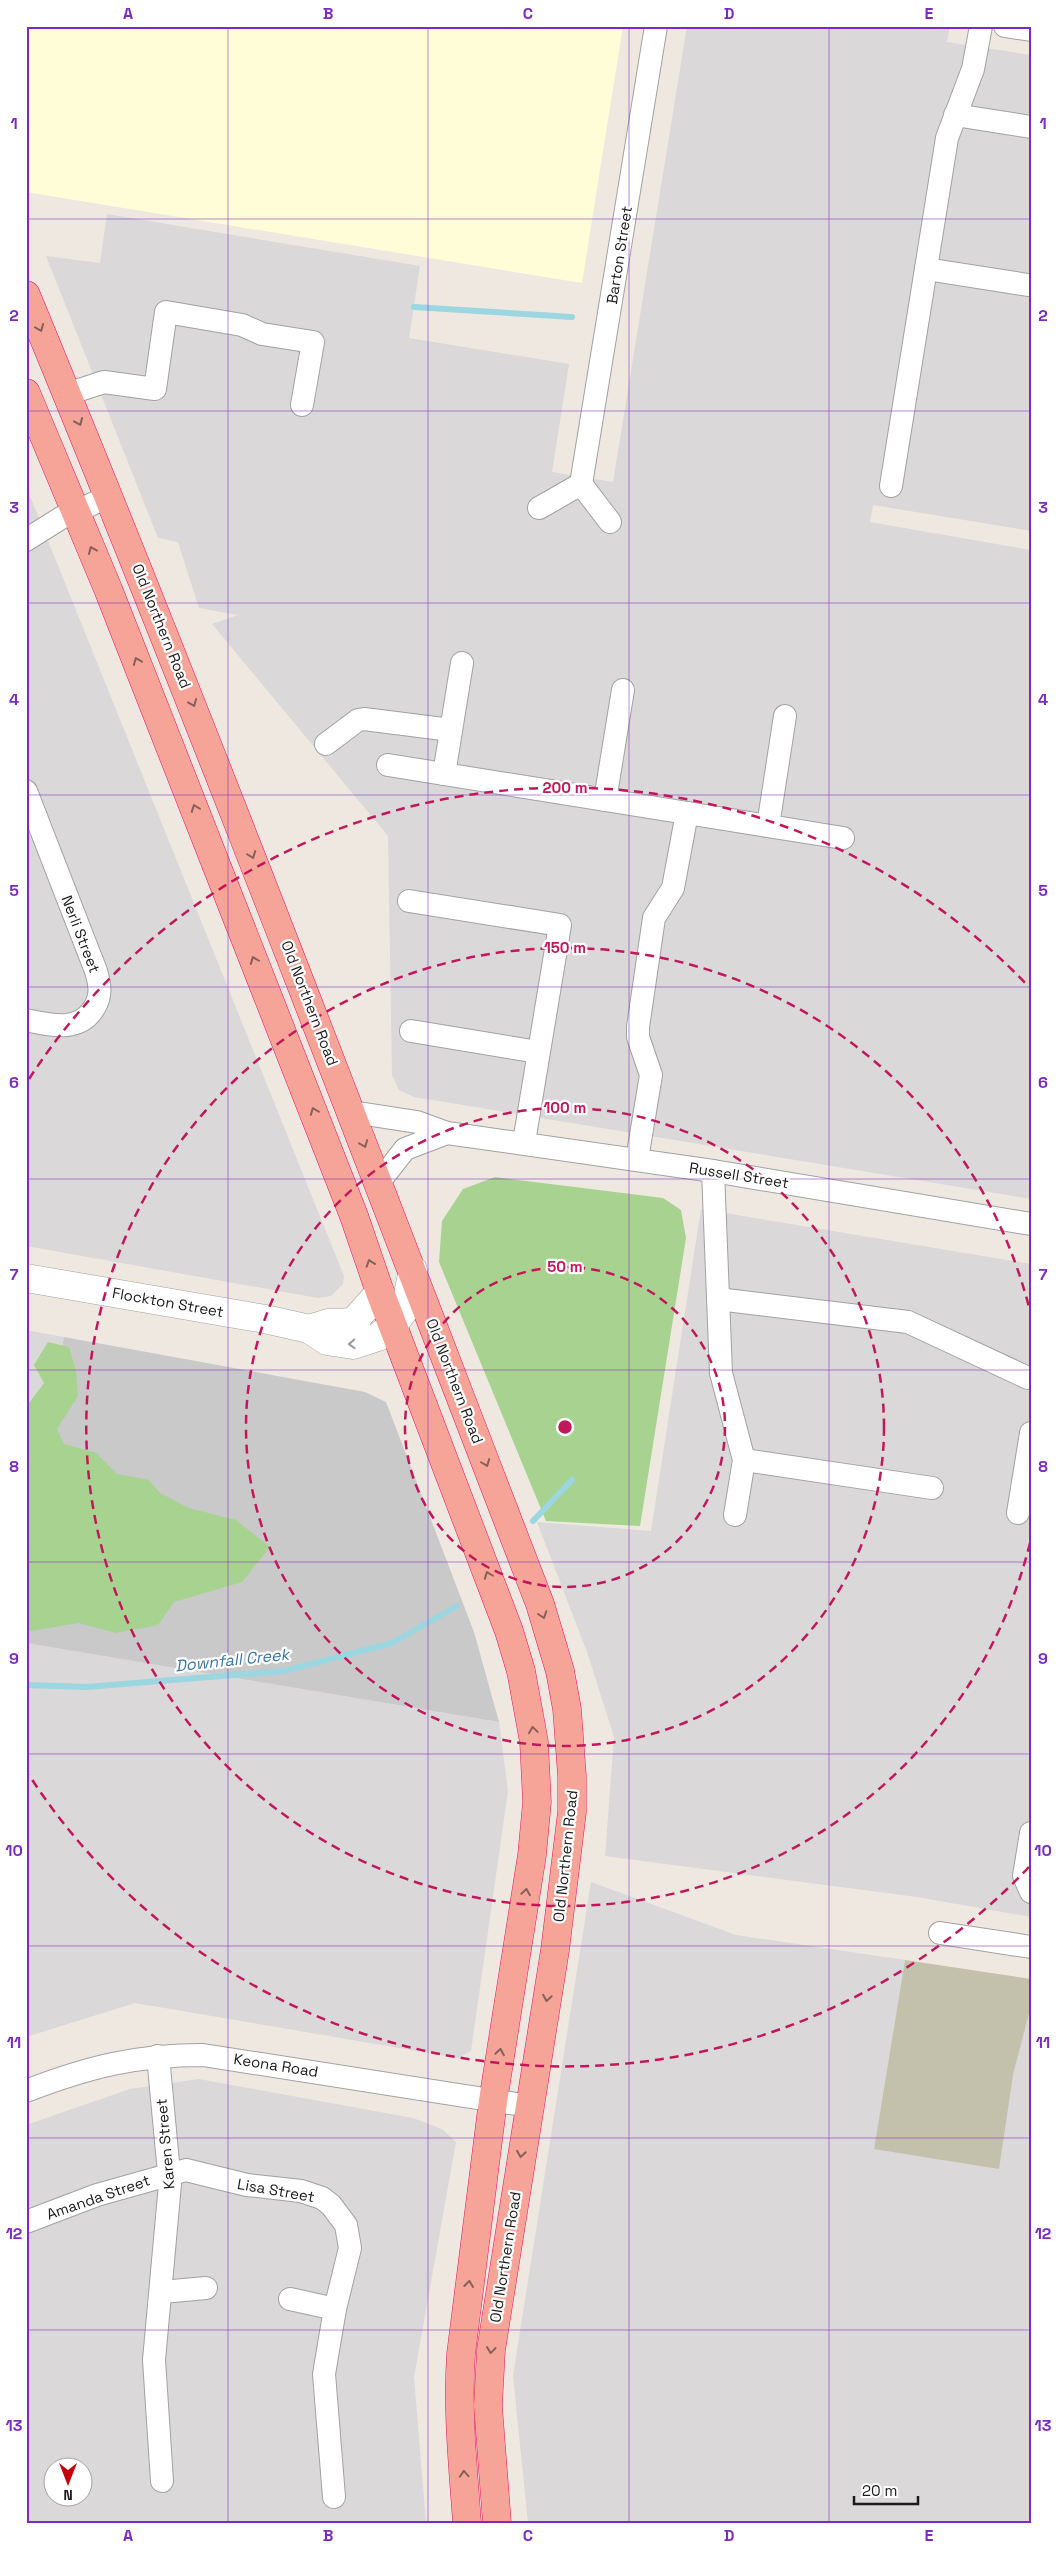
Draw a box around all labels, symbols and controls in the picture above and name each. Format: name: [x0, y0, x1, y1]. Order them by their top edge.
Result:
text: A: [123, 3, 133, 24]
text: B: [323, 3, 333, 24]
text: C: [523, 3, 533, 24]
text: D: [724, 3, 734, 24]
text: E: [925, 3, 934, 24]
text: 1: [10, 113, 18, 134]
text: 1: [1039, 113, 1047, 134]
street label: Barton Street: [602, 205, 636, 305]
text: 2: [9, 305, 19, 326]
text: 2: [1038, 305, 1048, 326]
one-way arrow: [33, 323, 44, 332]
one-way arrow: [73, 417, 83, 426]
text: 3: [9, 497, 19, 518]
text: 3: [1038, 497, 1048, 518]
one-way arrow: [87, 546, 98, 555]
street label: Old Northern Road: [128, 561, 196, 691]
one-way arrow: [133, 658, 143, 666]
text: 4: [9, 689, 19, 710]
text: 4: [1038, 689, 1048, 710]
one-way arrow: [187, 699, 197, 707]
text: 200 m: [543, 778, 587, 797]
one-way arrow: [191, 805, 201, 813]
one-way arrow: [246, 850, 256, 859]
text: 5: [9, 880, 19, 901]
text: 5: [1038, 880, 1048, 901]
street label: Nerli Street: [58, 893, 105, 976]
street label: Old Northern Road: [277, 938, 343, 1068]
text: 150 m: [544, 938, 586, 957]
one-way arrow: [250, 956, 260, 965]
text: 6: [9, 1072, 19, 1093]
text: 6: [1038, 1072, 1048, 1093]
text: 100 m: [544, 1098, 586, 1117]
one-way arrow: [309, 1107, 320, 1116]
one-way arrow: [358, 1139, 368, 1147]
street label: Russell Street: [688, 1158, 790, 1192]
text: 50 m: [547, 1257, 583, 1276]
one-way arrow: [366, 1259, 376, 1268]
text: 7: [10, 1264, 19, 1285]
text: 7: [1039, 1264, 1048, 1285]
street label: Flockton Street: [111, 1283, 225, 1321]
street label: Old Northern Road: [422, 1316, 488, 1446]
one-way arrow: [347, 1338, 355, 1349]
centre of rings: [556, 1418, 574, 1436]
text: 8: [9, 1456, 19, 1477]
text: 8: [1038, 1456, 1048, 1477]
one-way arrow: [480, 1458, 490, 1467]
one-way arrow: [483, 1571, 494, 1580]
one-way arrow: [538, 1610, 548, 1619]
water label: Downfall Creek: [174, 1643, 292, 1676]
text: 9: [9, 1648, 19, 1669]
text: 9: [1038, 1648, 1048, 1669]
one-way arrow: [528, 1726, 538, 1735]
street label: Old Northern Road: [549, 1789, 581, 1923]
text: 10: [5, 1840, 23, 1861]
text: 10: [1034, 1840, 1052, 1861]
one-way arrow: [521, 1888, 531, 1896]
one-way arrow: [542, 1994, 552, 2003]
text: 11: [7, 2032, 21, 2053]
text: 11: [1036, 2032, 1050, 2053]
one-way arrow: [495, 2048, 505, 2057]
street label: Keona Road: [232, 2049, 320, 2081]
street label: Karen Street: [152, 2098, 178, 2190]
one-way arrow: [516, 2150, 526, 2159]
street label: Amanda Street: [44, 2170, 152, 2224]
street label: Lisa Street: [236, 2174, 316, 2206]
street label: Old Northern Road: [485, 2190, 525, 2324]
text: 12: [6, 2223, 22, 2244]
text: 12: [1035, 2223, 1051, 2244]
one-way arrow: [463, 2280, 474, 2288]
one-way arrow: [486, 2346, 497, 2354]
text: 13: [6, 2415, 23, 2436]
text: 13: [1035, 2415, 1052, 2436]
north arrow: [42, 2456, 92, 2506]
one-way arrow: [458, 2470, 469, 2478]
scale bar: [854, 2474, 918, 2506]
text: 20 m: [862, 2481, 897, 2500]
text: N: [63, 2486, 73, 2504]
text: A: [123, 2525, 133, 2546]
text: B: [323, 2525, 333, 2546]
text: C: [523, 2525, 533, 2546]
text: D: [724, 2525, 734, 2546]
text: E: [925, 2525, 934, 2546]

